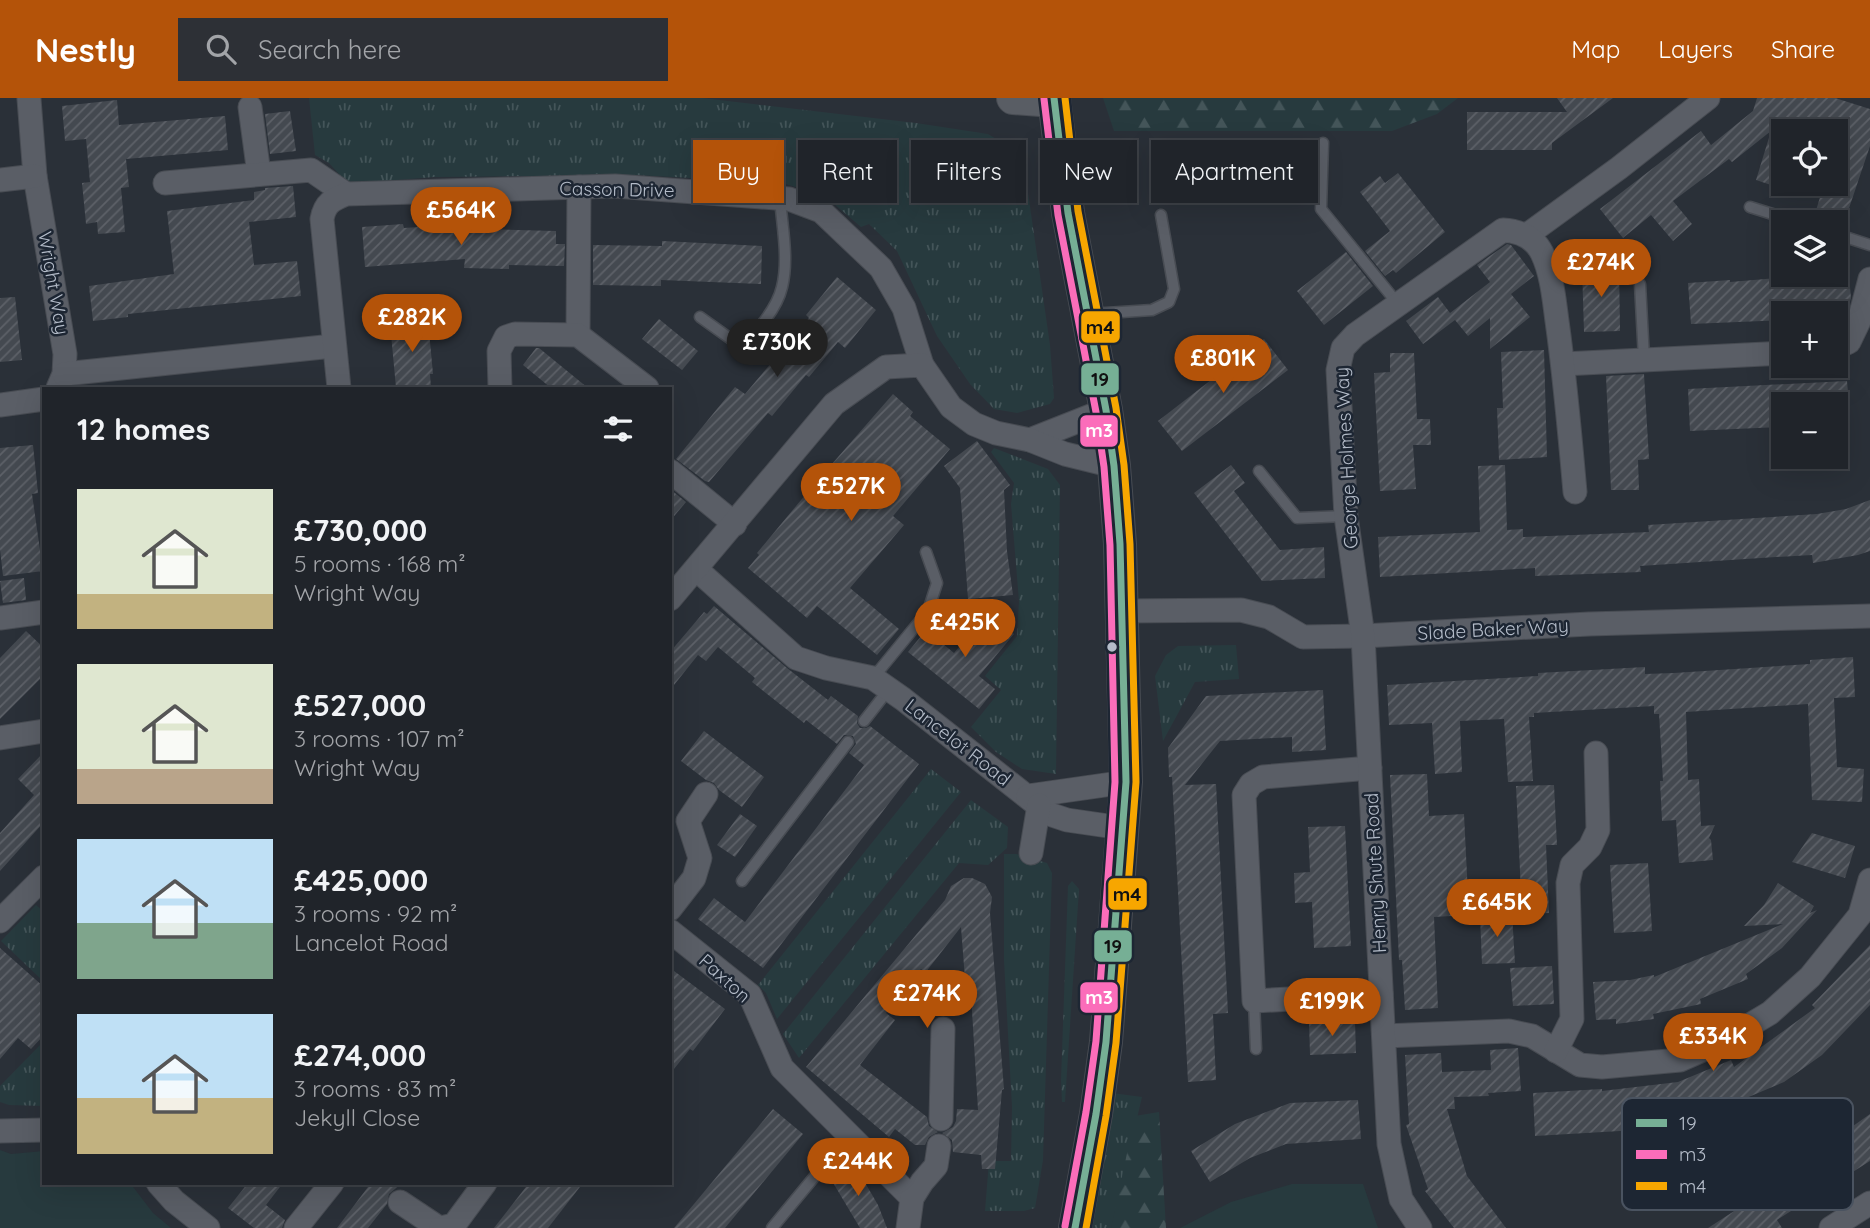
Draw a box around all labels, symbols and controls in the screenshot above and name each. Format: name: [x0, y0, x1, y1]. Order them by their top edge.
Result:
search box: [178, 18, 668, 81]
text: Nestly: [35, 29, 136, 70]
icon: search: [202, 30, 240, 68]
text: Search here: [258, 33, 401, 66]
text: Map: [1571, 34, 1620, 64]
text: Layers: [1658, 34, 1733, 64]
text: Share: [1771, 34, 1835, 64]
map controls: [1771, 119, 1848, 469]
button: locate: [1771, 119, 1848, 196]
chip: Buy: [693, 140, 784, 203]
chip: Rent: [798, 140, 897, 203]
chip: Filters: [911, 140, 1026, 203]
chip: New: [1040, 140, 1137, 203]
chip: Apartment: [1151, 140, 1318, 203]
street label: Casson Drive: [559, 176, 675, 202]
pin: £564K: [412, 188, 510, 247]
text: £564K: [427, 195, 495, 224]
button: layers: [1771, 210, 1848, 287]
street label: Wright Way: [33, 229, 75, 337]
pin: £274K: [1552, 240, 1650, 299]
text: £274K: [1567, 247, 1635, 276]
pin: £282K: [363, 294, 461, 354]
button: +: [1771, 301, 1848, 378]
text: £282K: [378, 302, 446, 331]
line badge: m4: [1080, 310, 1121, 344]
text: m4: [1086, 315, 1114, 339]
pin: £730K: [728, 320, 826, 379]
text: £730K: [743, 327, 811, 356]
pin: £801K: [1174, 336, 1272, 395]
text: £801K: [1190, 343, 1256, 372]
line badge: 19: [1080, 362, 1120, 396]
street label: George Holmes Way: [1329, 366, 1363, 550]
text: 19: [1091, 367, 1109, 391]
button: −: [1771, 392, 1848, 469]
text: 12 homes: [77, 410, 210, 448]
icon: filters: [599, 410, 637, 448]
line badge: m3: [1079, 414, 1119, 448]
text: m3: [1085, 418, 1113, 442]
pin: £527K: [802, 464, 900, 523]
text: £527K: [817, 471, 885, 500]
text: £730,000: [294, 511, 427, 549]
icon: home: [133, 517, 217, 601]
text: 5 rooms · 168 m²: [294, 549, 466, 578]
text: Wright Way: [294, 578, 420, 607]
pin: £425K: [916, 600, 1014, 659]
text: £425K: [930, 607, 1000, 636]
street label: Slade Baker Way: [1417, 613, 1569, 645]
unlabelled marker: [1105, 640, 1119, 654]
text: £527,000: [294, 686, 426, 724]
icon: home: [133, 692, 217, 776]
street label: Lancelot Road: [900, 693, 1016, 791]
text: 3 rooms · 107 m²: [294, 724, 465, 753]
text: Wright Way: [294, 753, 420, 782]
street label: Henry Shute Road: [1359, 792, 1391, 954]
text: £425,000: [294, 861, 428, 899]
icon: home: [133, 867, 217, 951]
line badge: m4: [1107, 877, 1148, 911]
pin: £645K: [1448, 880, 1546, 939]
text: m4: [1113, 882, 1141, 906]
text: £645K: [1463, 887, 1531, 916]
text: 3 rooms · 92 m²: [294, 899, 457, 928]
text: Lancelot Road: [294, 928, 448, 957]
line badge: 19: [1093, 929, 1133, 963]
text: 19: [1104, 934, 1122, 958]
street label: Paxton: [694, 948, 756, 1008]
pin: £274K: [878, 970, 976, 1030]
text: £274K: [893, 978, 961, 1007]
pin: £199K: [1283, 978, 1381, 1038]
line badge: m3: [1079, 981, 1119, 1014]
text: m3: [1085, 985, 1113, 1009]
text: £199K: [1300, 986, 1364, 1015]
pin: £334K: [1664, 1014, 1762, 1073]
text: £334K: [1679, 1021, 1747, 1050]
text: £274,000: [294, 1036, 426, 1074]
icon: home: [133, 1042, 217, 1126]
text: 3 rooms · 83 m²: [294, 1074, 456, 1103]
legend: [1622, 1098, 1853, 1210]
text: Jekyll Close: [294, 1103, 420, 1132]
text: 19: [1679, 1111, 1697, 1135]
pin: £244K: [809, 1138, 907, 1198]
text: m3: [1679, 1142, 1706, 1166]
text: £244K: [823, 1146, 893, 1175]
text: m4: [1679, 1174, 1706, 1198]

